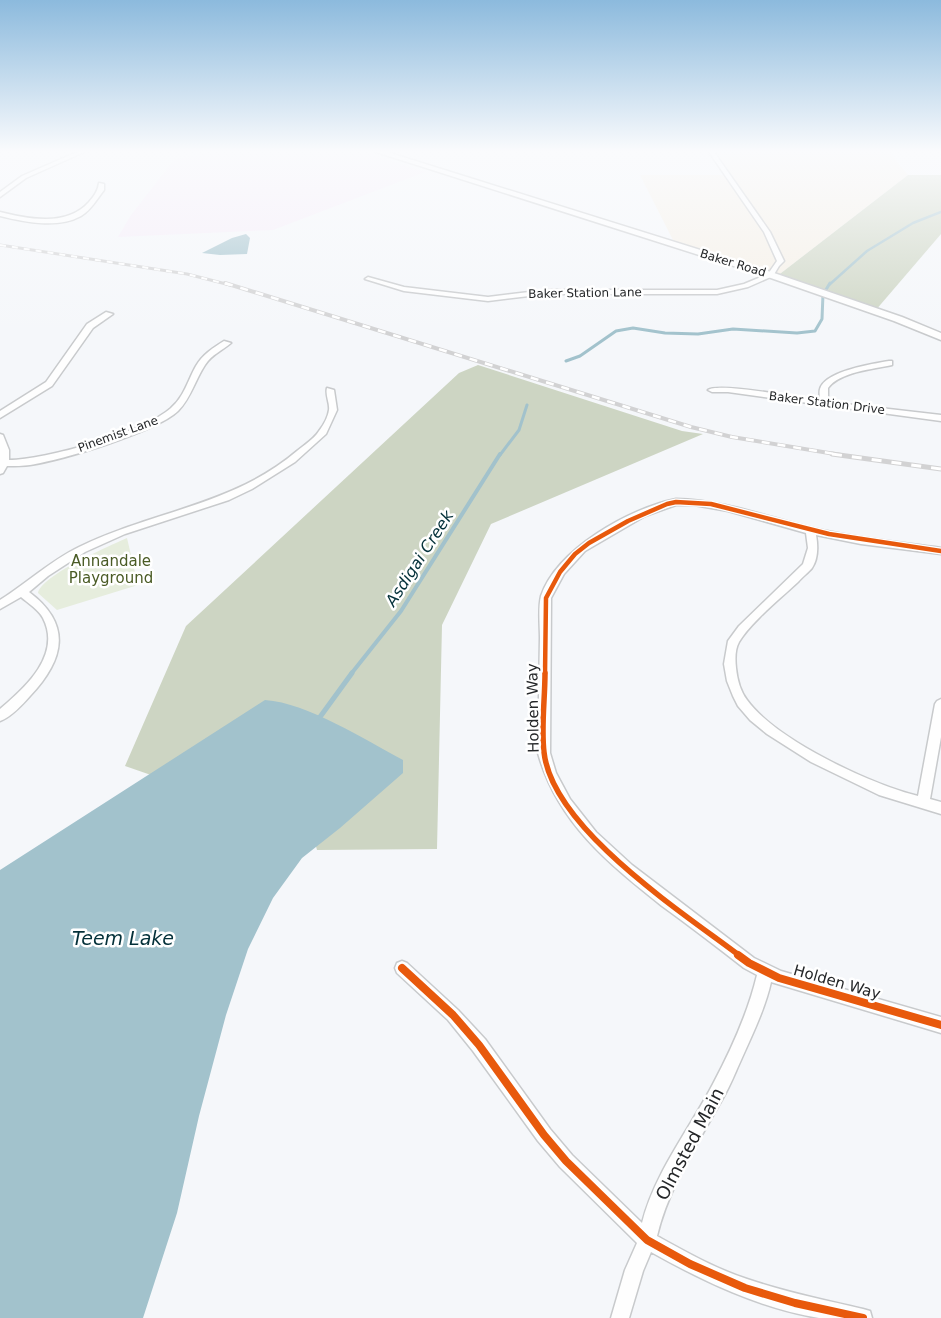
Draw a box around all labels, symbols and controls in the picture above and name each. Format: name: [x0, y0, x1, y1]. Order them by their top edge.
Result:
street label: Baker Road: [698, 246, 768, 280]
street label: Baker Station Lane: [528, 285, 642, 301]
street label: Baker Station Drive: [768, 389, 886, 417]
street label: Pinemist Lane: [76, 413, 160, 455]
water label: Asdigai Creek: [381, 506, 458, 610]
park label: Annandale Playground: [69, 552, 153, 587]
street label: Holden Way: [523, 663, 543, 753]
water label: Teem Lake: [72, 927, 174, 949]
street label: Holden Way: [791, 961, 883, 1003]
street label: Olmsted Main: [651, 1084, 728, 1204]

